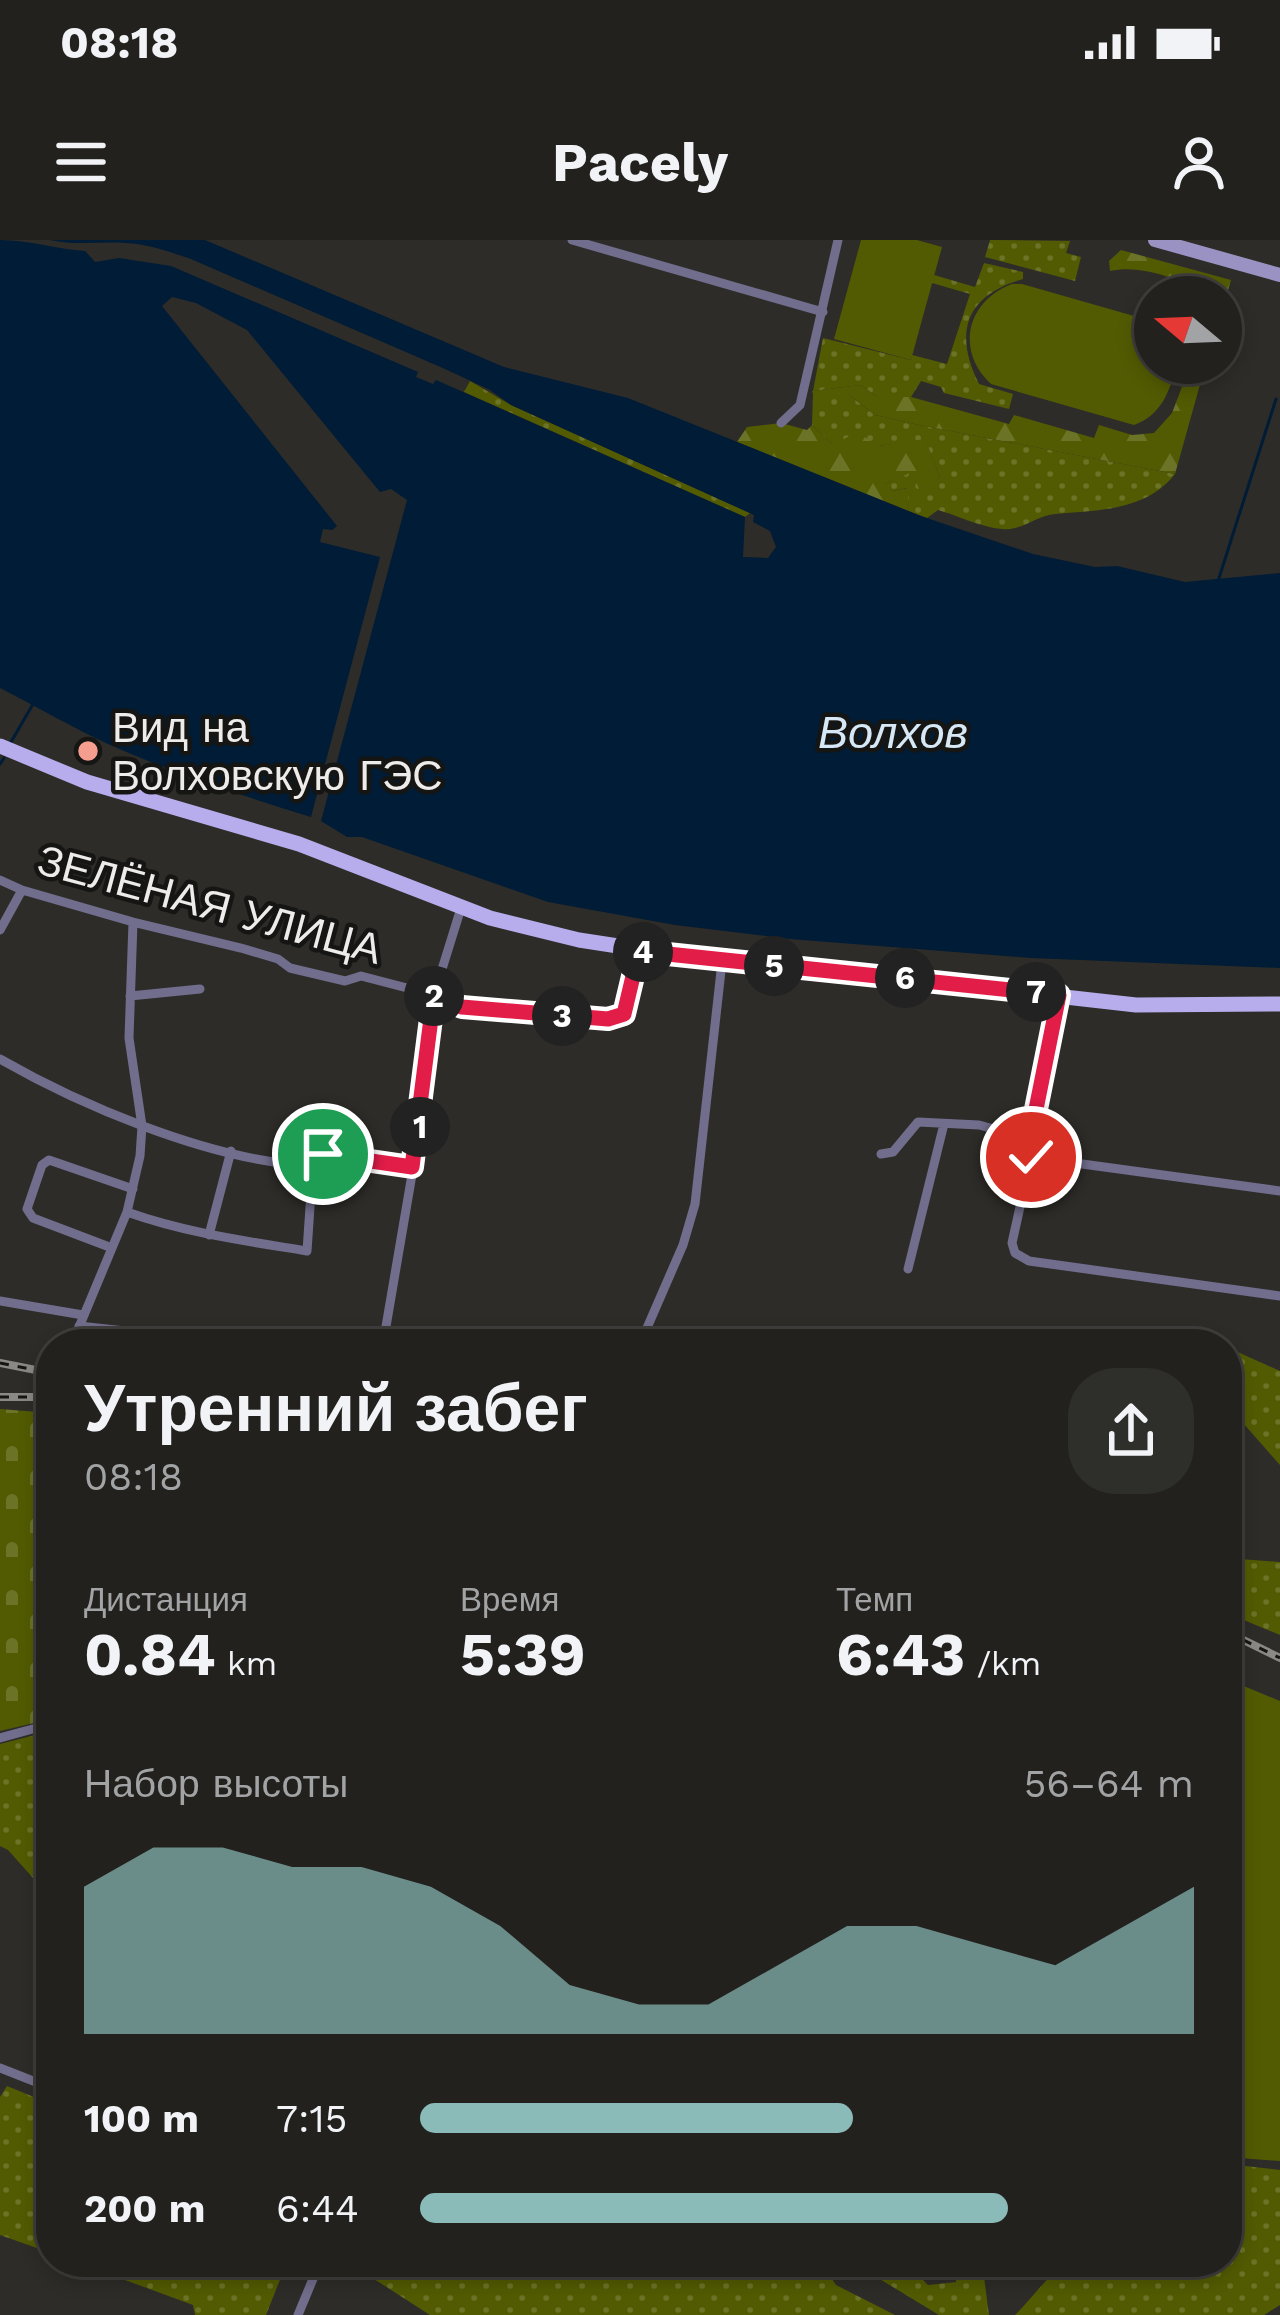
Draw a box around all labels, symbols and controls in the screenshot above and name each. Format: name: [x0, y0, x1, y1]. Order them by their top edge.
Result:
text: 08:18: [60, 16, 178, 69]
icon: menu: [48, 129, 114, 195]
icon: person: [1166, 129, 1232, 195]
text: Pacely: [552, 131, 728, 194]
north arrow: [1134, 276, 1242, 384]
map controls: [1134, 276, 1242, 384]
place label: Вид на Волховскую ГЭС: [112, 703, 443, 800]
water label: Волхов: [818, 706, 968, 759]
marker: Вид на Волховскую ГЭС: [75, 738, 101, 764]
street label: ЗЕЛЁНАЯ УЛИЦА: [33, 835, 387, 974]
pin: 4: [613, 922, 673, 982]
text: 4: [632, 932, 654, 971]
pin: 5: [744, 936, 804, 996]
text: 5: [764, 946, 784, 985]
pin: 6: [875, 948, 935, 1008]
text: 6: [895, 958, 915, 997]
pin: 7: [1006, 962, 1066, 1022]
pin: 2: [404, 966, 464, 1026]
text: 7: [1026, 972, 1046, 1011]
text: 2: [424, 976, 444, 1015]
pin: 3: [532, 986, 592, 1046]
text: 3: [552, 996, 572, 1035]
pin: 1: [390, 1097, 450, 1157]
pin: [272, 1103, 374, 1205]
pin: [980, 1106, 1082, 1208]
text: 1: [413, 1107, 427, 1146]
icon: arrive: [290, 1121, 356, 1187]
icon: check: [998, 1124, 1064, 1190]
button: share: [1068, 1368, 1194, 1494]
text: Утренний забег: [84, 1370, 588, 1447]
text: 08:18: [84, 1454, 183, 1499]
text: Дистанция: [84, 1580, 248, 1619]
text: Время: [460, 1580, 559, 1619]
text: Темп: [836, 1580, 913, 1619]
text: 0.84: [84, 1619, 216, 1690]
text: 5:39: [460, 1619, 586, 1690]
text: 6:43: [836, 1619, 965, 1690]
text: km: [216, 1644, 277, 1683]
text: /km: [965, 1644, 1041, 1683]
text: Набор высоты: [84, 1761, 348, 1806]
text: 56–64 m: [1024, 1761, 1194, 1806]
text: 100 m: [84, 2096, 199, 2141]
text: 7:15: [276, 2096, 347, 2141]
text: 200 m: [84, 2186, 205, 2231]
text: 6:44: [276, 2186, 359, 2231]

